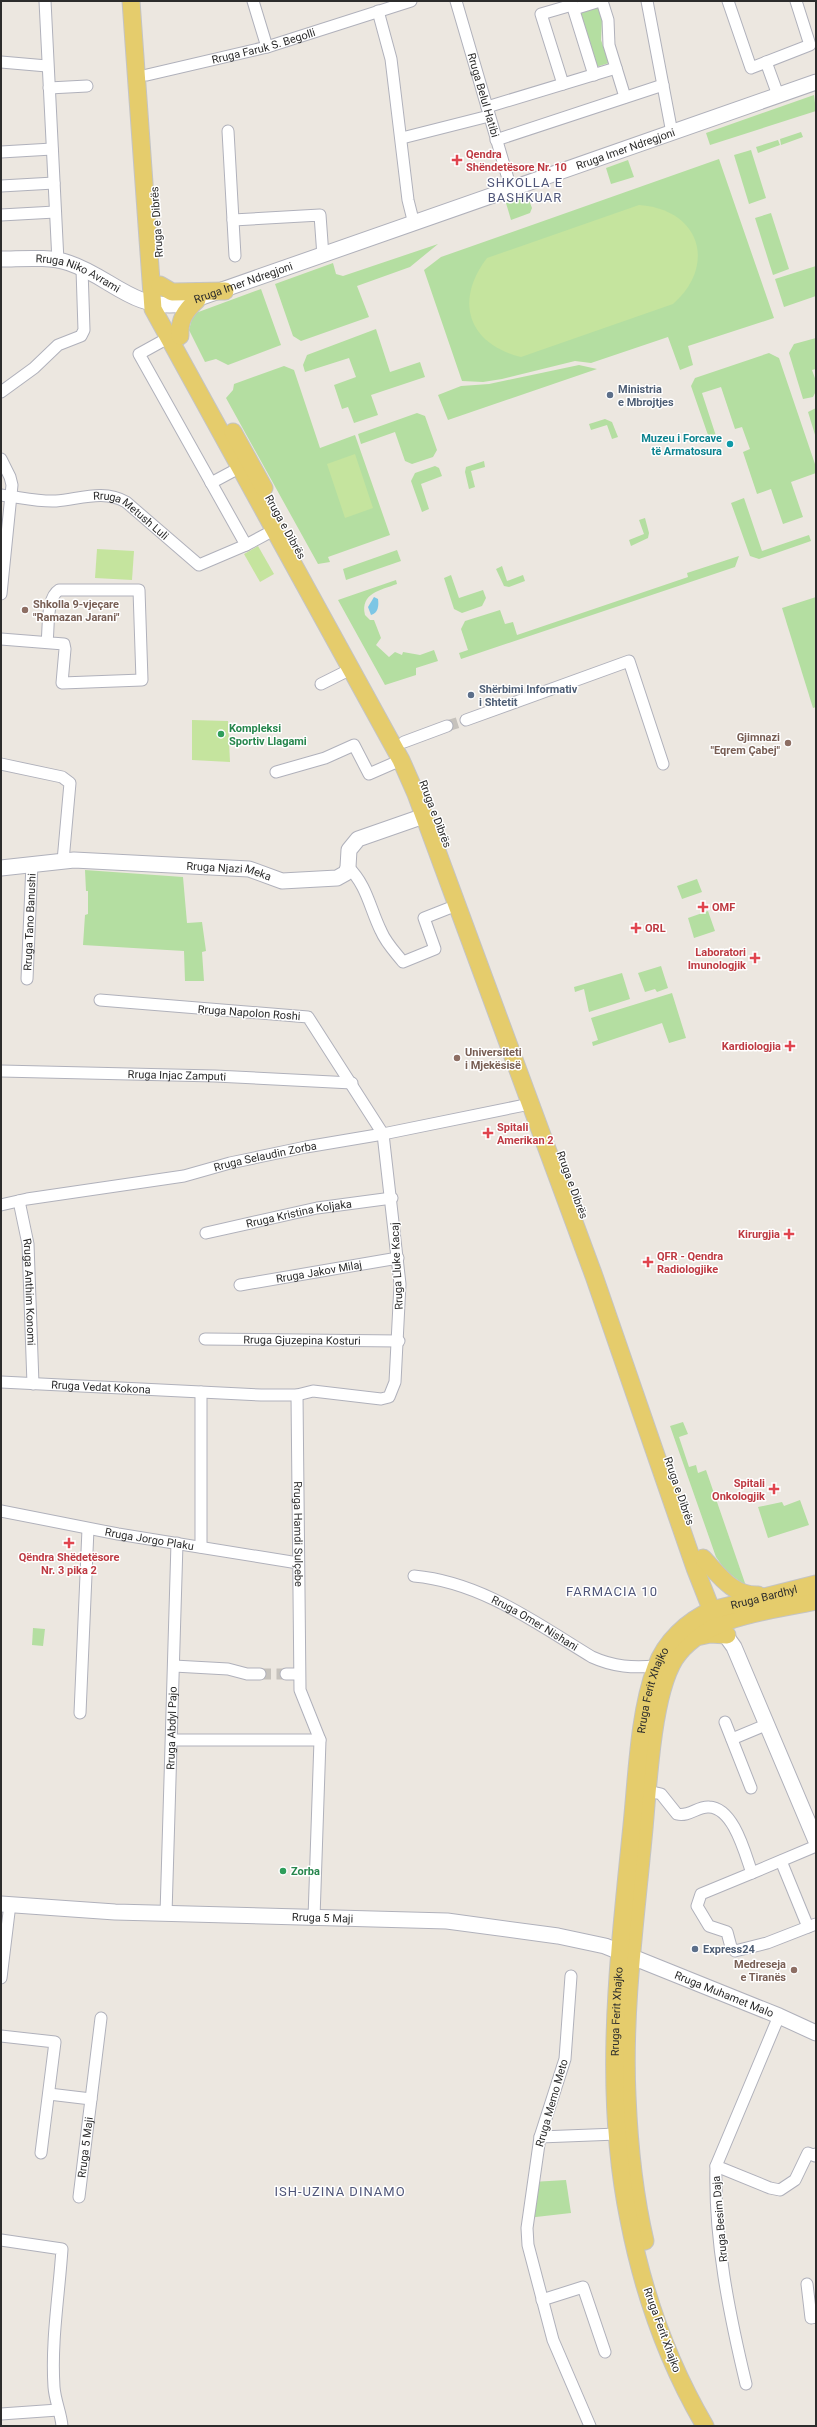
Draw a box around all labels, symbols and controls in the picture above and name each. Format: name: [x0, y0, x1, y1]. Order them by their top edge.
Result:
street label: Rruga Faruk S. Begolli: [210, 26, 317, 66]
street label: Rruga Belul Hatibi: [465, 51, 502, 139]
street label: Rruga Imer Ndregjoni: [574, 125, 677, 172]
place label: Qendra Shëndetësore Nr. 10: [466, 148, 567, 174]
marker: Qendra Shëndetësore Nr. 10: [451, 154, 463, 166]
district label: SHKOLLA E BASHKUAR: [487, 175, 563, 205]
street label: Rruga e Dibrës: [148, 186, 166, 258]
street label: Rruga Niko Avrami: [35, 252, 123, 295]
street label: Rruga Imer Ndregjoni: [192, 259, 294, 306]
place label: Ministria e Mbrojtjes: [618, 383, 674, 409]
marker: Ministria e Mbrojtjes: [605, 390, 615, 400]
place label: Muzeu i Forcave të Armatosura: [641, 432, 722, 458]
marker: Muzeu i Forcave të Armatosura: [725, 439, 735, 449]
street label: Rruga Metush Luli: [93, 489, 171, 542]
street label: Rruga e Dibrës: [262, 493, 308, 562]
place label: Shkolla 9-vjeçare "Ramazan Jarani": [33, 598, 120, 624]
marker: Shkolla 9-vjeçare "Ramazan Jarani": [20, 605, 30, 615]
place label: Shërbimi Informativ i Shtetit: [479, 683, 578, 709]
marker: Shërbimi Informativ i Shtetit: [466, 690, 476, 700]
place label: Kompleksi Sportiv Llagami: [229, 722, 307, 748]
marker: Kompleksi Sportiv Llagami: [216, 729, 226, 739]
place label: Gjimnazi "Eqrem Çabej": [711, 731, 780, 757]
marker: Gjimnazi "Eqrem Çabej": [783, 738, 793, 748]
street label: Rruga e Dibrës: [416, 778, 454, 850]
street label: Rruga Njazi Meka: [186, 859, 273, 883]
street label: Rruga Tano Banushi: [21, 873, 38, 971]
marker: OMF: [697, 901, 709, 913]
place label: OMF: [712, 901, 735, 914]
marker: ORL: [630, 922, 642, 934]
place label: ORL: [645, 922, 666, 935]
place label: Laboratori Imunologjik: [688, 946, 746, 972]
marker: Laboratori Imunologjik: [749, 952, 761, 964]
street label: Rruga Napolon Roshi: [197, 1003, 301, 1023]
place label: Kardiologjia: [722, 1040, 781, 1053]
marker: Kardiologjia: [784, 1040, 796, 1052]
place label: Universiteti i Mjekësisë: [465, 1046, 522, 1072]
marker: Universiteti i Mjekësisë: [452, 1053, 462, 1063]
street label: Rruga Injac Zamputi: [128, 1067, 227, 1083]
place label: Spitali Amerikan 2: [497, 1121, 554, 1147]
marker: Spitali Amerikan 2: [482, 1127, 494, 1139]
street label: Rruga Selaudin Zorba: [212, 1139, 318, 1174]
street label: Rruga e Dibrës: [554, 1149, 590, 1221]
street label: Rruga Kristina Koljaka: [245, 1197, 353, 1230]
street label: Rruga Lluke Kacaj: [388, 1222, 406, 1310]
place label: Kirurgjia: [738, 1228, 780, 1241]
marker: Kirurgjia: [783, 1228, 795, 1240]
street label: Rruga Anthim Konomi: [20, 1237, 38, 1346]
place label: QFR - Qendra Radiologjike: [657, 1250, 723, 1276]
marker: QFR - Qendra Radiologjike: [642, 1256, 654, 1268]
street label: Rruga Jakov Milaj: [275, 1258, 363, 1285]
street label: Rruga Gjuzepina Kosturi: [243, 1333, 361, 1347]
street label: Rruga Vedat Kokona: [51, 1378, 151, 1396]
street label: Rruga e Dibrës: [661, 1455, 697, 1527]
place label: Spitali Onkologjik: [712, 1477, 765, 1503]
street label: Rruga Hamdi Sulçebe: [291, 1481, 305, 1587]
marker: Spitali Onkologjik: [768, 1483, 780, 1495]
street label: Rruga Jorgo Plaku: [104, 1525, 195, 1553]
marker: Qëndra Shëdetësore Nr. 3 pika 2: [63, 1537, 75, 1549]
place label: Qëndra Shëdetësore Nr. 3 pika 2: [19, 1551, 119, 1577]
street label: Rruga Bardhyl: [729, 1582, 799, 1612]
district label: FARMACIA 10: [566, 1584, 658, 1599]
street label: Rruga Omer Nishani: [490, 1593, 581, 1653]
street label: Rruga Ferit Xhajko: [634, 1645, 671, 1734]
street label: Rruga Abdyl Pajo: [164, 1686, 179, 1770]
place label: Zorba: [291, 1865, 320, 1878]
marker: Zorba: [278, 1866, 288, 1876]
street label: Rruga 5 Maji: [292, 1910, 353, 1925]
place label: Express24: [703, 1943, 755, 1956]
marker: Express24: [690, 1944, 700, 1954]
place label: Medreseja e Tiranës: [734, 1958, 786, 1984]
marker: Medreseja e Tiranës: [789, 1965, 799, 1975]
street label: Rruga Ferit Xhajko: [608, 1966, 625, 2056]
street label: Rruga Muhamet Malo: [673, 1968, 776, 2020]
street label: Rruga Memo Meto: [533, 2058, 571, 2148]
street label: Rruga 5 Maji: [75, 2116, 95, 2179]
street label: Rruga Besim Daja: [710, 2175, 730, 2263]
district label: ISH-UZINA DINAMO: [274, 2184, 406, 2199]
street label: Rruga Ferit Xhajko: [641, 2286, 683, 2374]

